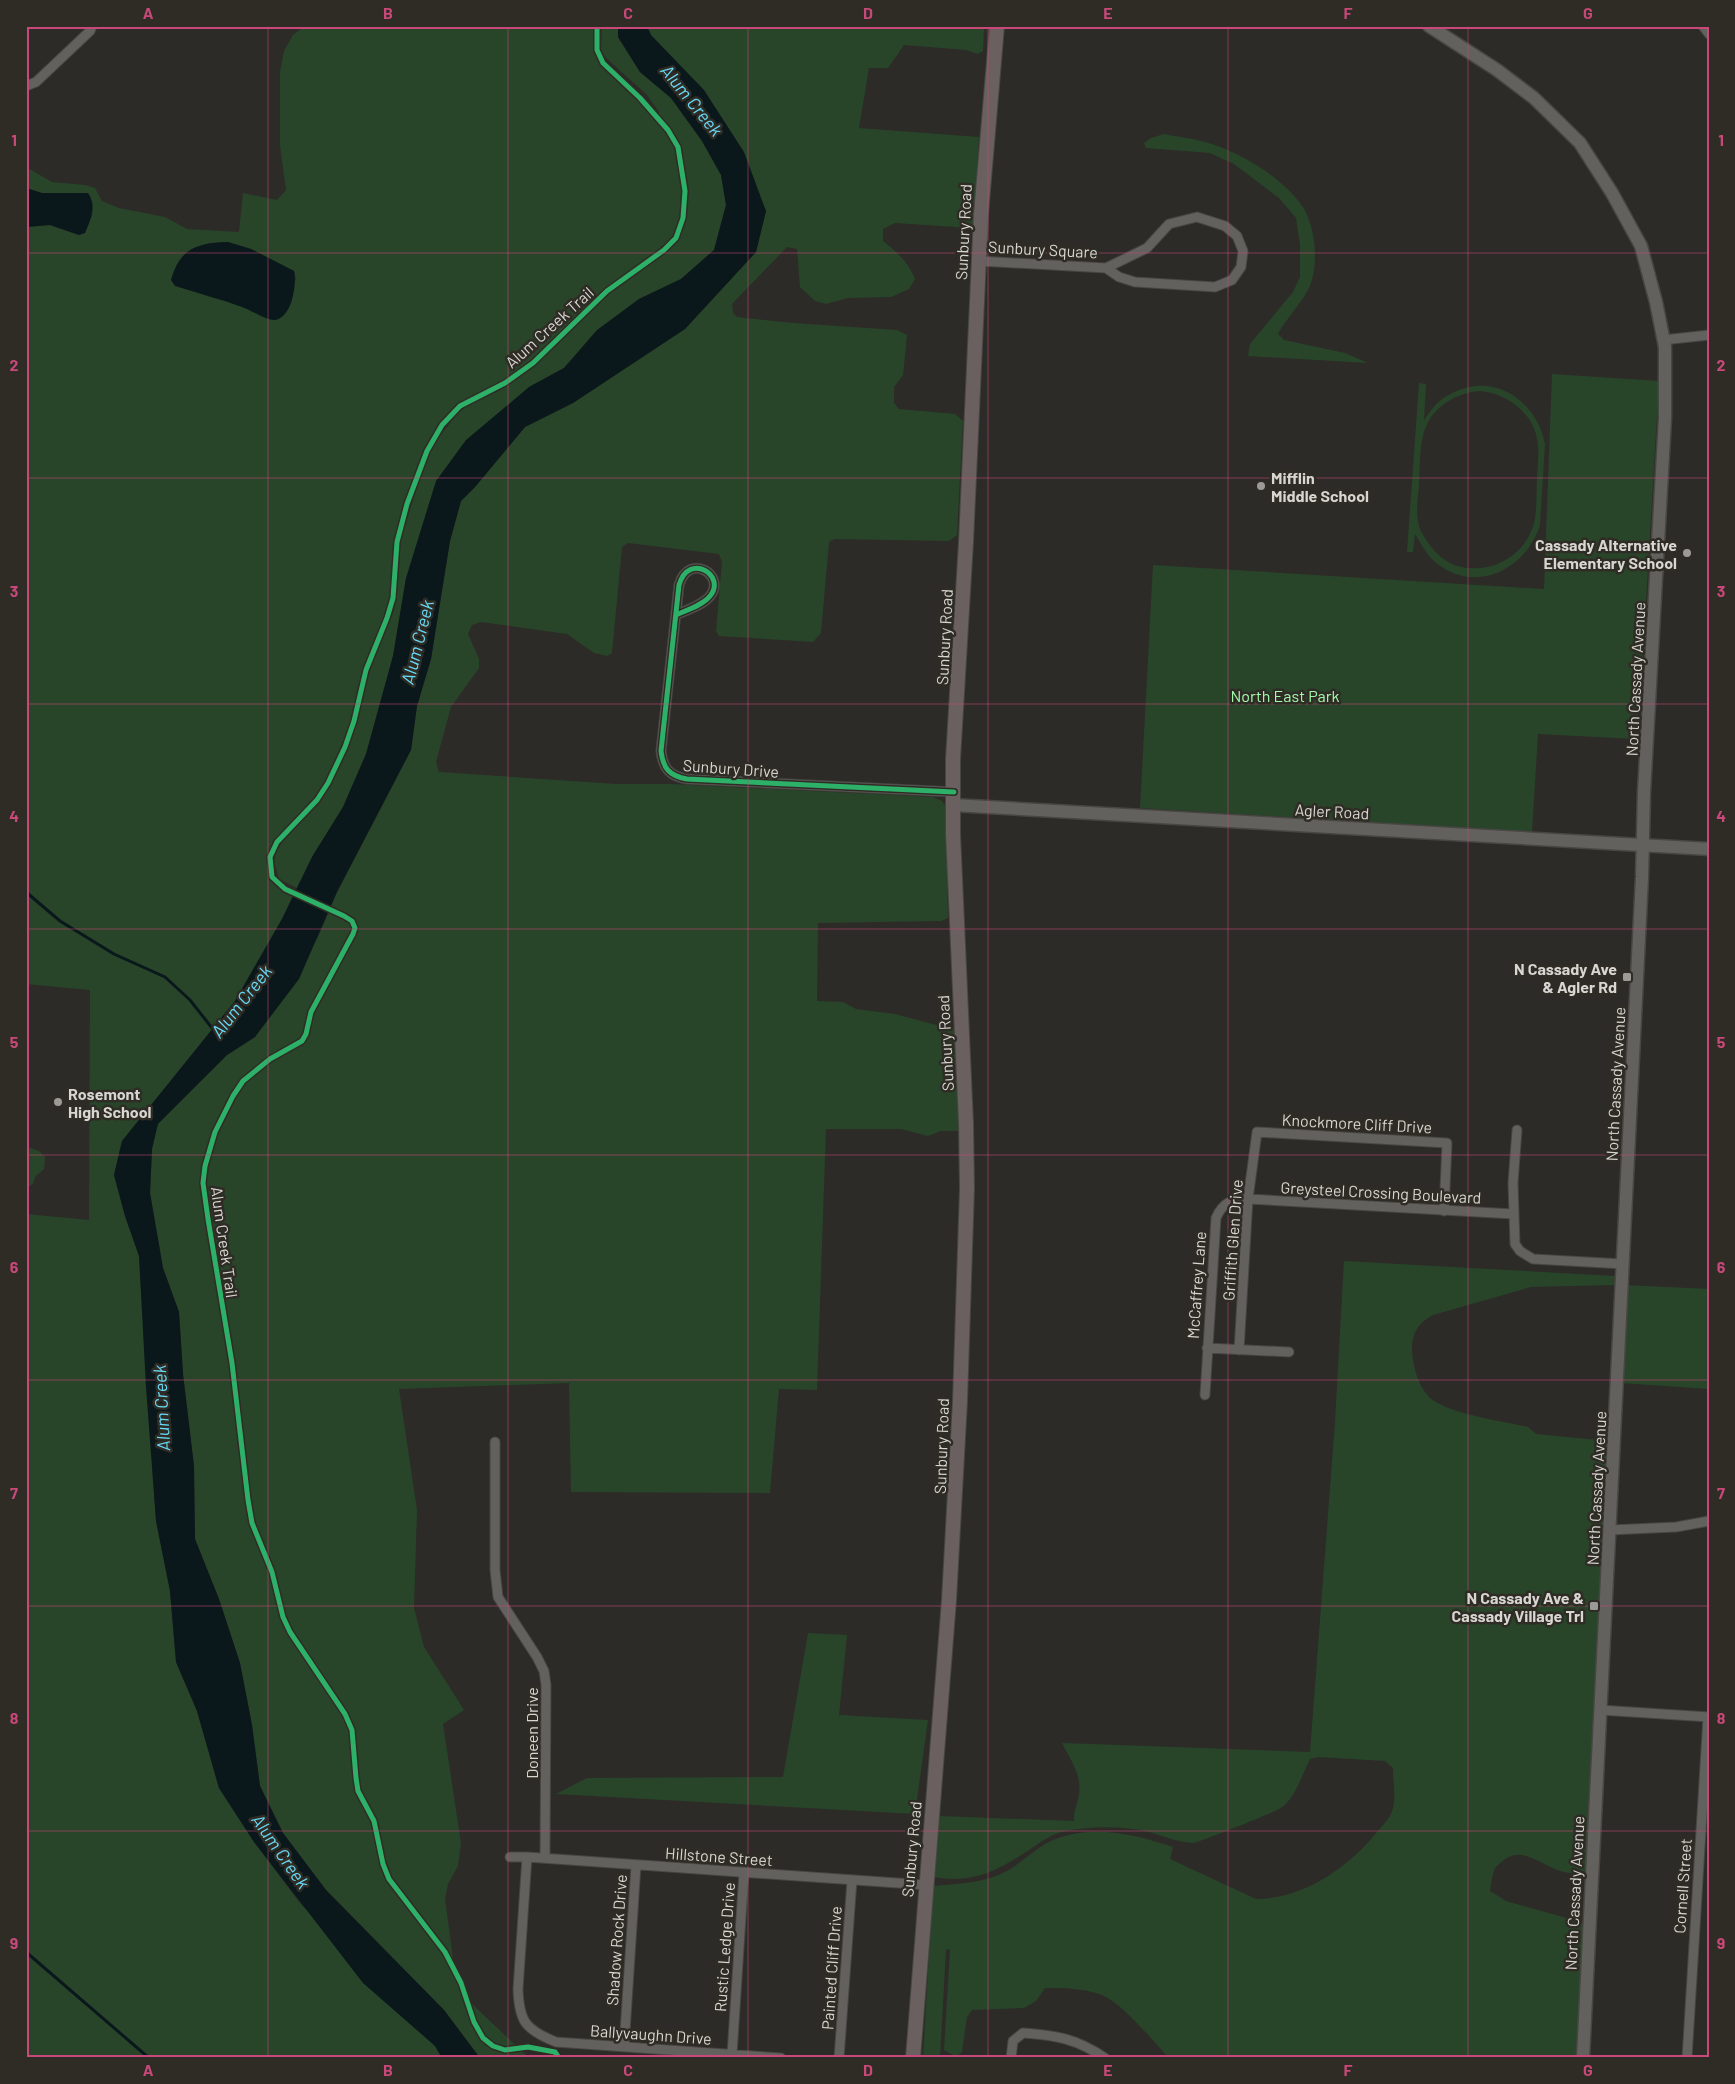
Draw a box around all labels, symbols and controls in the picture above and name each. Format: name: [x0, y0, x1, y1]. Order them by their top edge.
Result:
text: A: [143, 3, 154, 22]
text: B: [383, 3, 393, 22]
text: C: [623, 3, 633, 22]
text: D: [863, 3, 873, 22]
text: E: [1103, 3, 1113, 22]
text: F: [1344, 3, 1353, 22]
text: G: [1583, 3, 1593, 22]
water label: Alum Creek: [656, 60, 728, 141]
text: 1: [11, 130, 17, 149]
text: 1: [1718, 130, 1724, 149]
street label: Sunbury Road: [951, 184, 975, 280]
street label: Sunbury Square: [988, 237, 1098, 261]
street label: Alum Creek Trail: [501, 282, 597, 372]
text: 2: [10, 355, 19, 374]
text: 2: [1717, 355, 1726, 374]
place label: Mifflin Middle School: [1271, 468, 1369, 505]
marker: Mifflin Middle School: [1255, 480, 1267, 492]
place label: Cassady Alternative Elementary School: [1535, 535, 1677, 572]
marker: Cassady Alternative Elementary School: [1681, 547, 1693, 559]
text: 3: [10, 581, 18, 600]
text: 3: [1717, 581, 1725, 600]
street label: Sunbury Road: [932, 589, 956, 685]
water label: Alum Creek: [396, 597, 438, 686]
street label: North Cassady Avenue: [1621, 601, 1649, 757]
park label: North East Park: [1230, 686, 1340, 705]
street label: Sunbury Drive: [682, 755, 780, 781]
street label: Agler Road: [1294, 800, 1370, 822]
text: 4: [9, 806, 19, 825]
text: 4: [1716, 806, 1726, 825]
place label: N Cassady Ave & Agler Rd: [1514, 959, 1617, 996]
water label: Alum Creek: [206, 960, 276, 1042]
marker: N Cassady Ave & Agler Rd: [1621, 971, 1633, 983]
street label: Sunbury Road: [933, 995, 957, 1091]
street label: North Cassady Avenue: [1601, 1006, 1629, 1162]
text: 5: [10, 1032, 19, 1051]
text: 5: [1717, 1032, 1726, 1051]
place label: Rosemont High School: [68, 1084, 152, 1121]
marker: Rosemont High School: [52, 1096, 64, 1108]
street label: Knockmore Cliff Drive: [1281, 1110, 1433, 1136]
street label: Greysteel Crossing Boulevard: [1280, 1177, 1482, 1207]
street label: Griffith Glen Drive: [1218, 1179, 1246, 1301]
street label: Alum Creek Trail: [208, 1185, 242, 1299]
street label: McCaffrey Lane: [1183, 1231, 1209, 1339]
text: 6: [10, 1257, 19, 1276]
text: 6: [1717, 1257, 1726, 1276]
water label: Alum Creek: [148, 1364, 174, 1452]
street label: Sunbury Road: [930, 1398, 952, 1494]
street label: North Cassady Avenue: [1582, 1410, 1610, 1566]
text: 7: [10, 1483, 18, 1502]
text: 7: [1717, 1483, 1725, 1502]
place label: N Cassady Ave & Cassady Village Trl: [1452, 1588, 1584, 1625]
marker: N Cassady Ave & Cassady Village Trl: [1588, 1600, 1600, 1612]
street label: Doneen Drive: [522, 1687, 541, 1779]
text: 8: [10, 1708, 19, 1727]
text: 8: [1717, 1708, 1726, 1727]
street label: Sunbury Road: [897, 1800, 925, 1898]
water label: Alum Creek: [247, 1809, 315, 1893]
street label: North Cassady Avenue: [1560, 1815, 1588, 1971]
street label: Cornell Street: [1669, 1838, 1695, 1934]
street label: Hillstone Street: [665, 1843, 773, 1869]
street label: Shadow Rock Drive: [602, 1874, 630, 2006]
street label: Rustic Ledge Drive: [710, 1882, 738, 2012]
street label: Painted Cliff Drive: [817, 1905, 845, 2031]
text: 9: [10, 1933, 18, 1952]
text: 9: [1717, 1933, 1725, 1952]
street label: Ballyvaughn Drive: [590, 2020, 712, 2048]
text: A: [143, 2060, 154, 2079]
text: B: [383, 2060, 393, 2079]
text: C: [623, 2060, 633, 2079]
text: D: [863, 2060, 873, 2079]
text: E: [1103, 2060, 1113, 2079]
text: F: [1344, 2060, 1353, 2079]
text: G: [1583, 2060, 1593, 2079]

